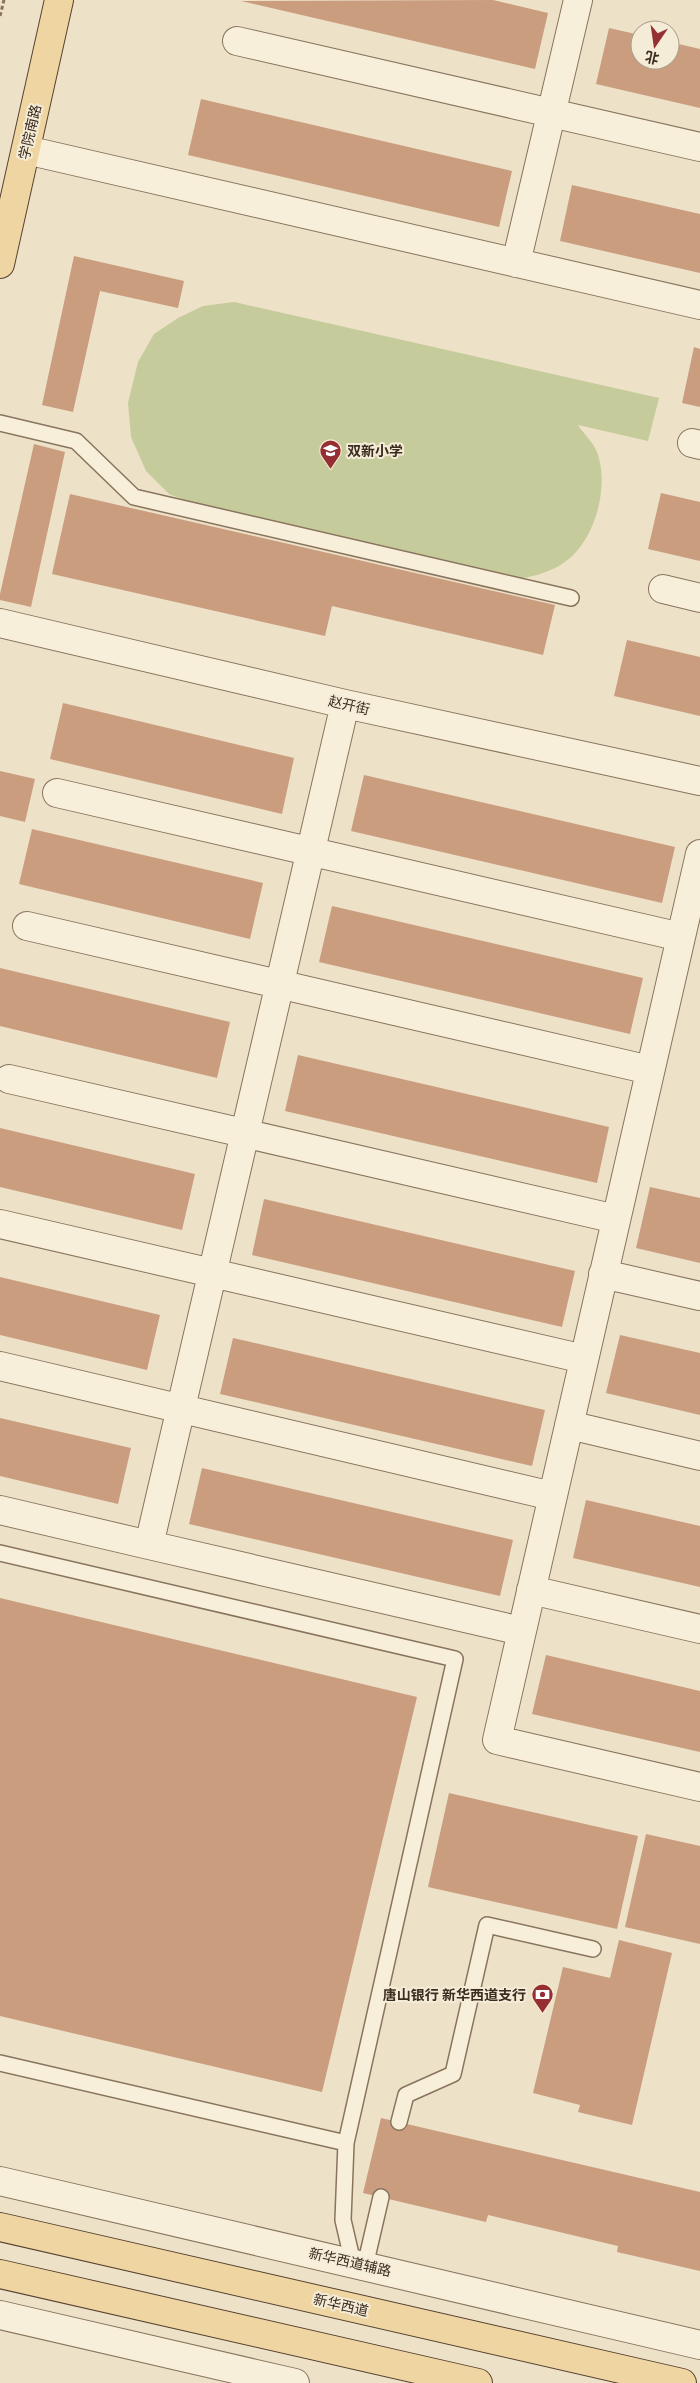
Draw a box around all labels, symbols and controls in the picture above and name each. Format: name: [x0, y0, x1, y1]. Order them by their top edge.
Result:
north arrow: [630, 20, 680, 70]
text: 北: [643, 47, 661, 69]
street label: 学院南路: [14, 102, 45, 161]
school or university icon: 双新小学: [319, 439, 343, 470]
place label: 双新小学: [347, 441, 403, 460]
street label: 赵开街: [326, 690, 372, 718]
bank icon: 唐山银行 新华西道支行: [530, 1983, 554, 2014]
place label: 唐山银行 新华西道支行: [383, 1985, 526, 2004]
street label: 新华西道辅路: [307, 2243, 393, 2280]
street label: 新华西道: [312, 2289, 371, 2320]

